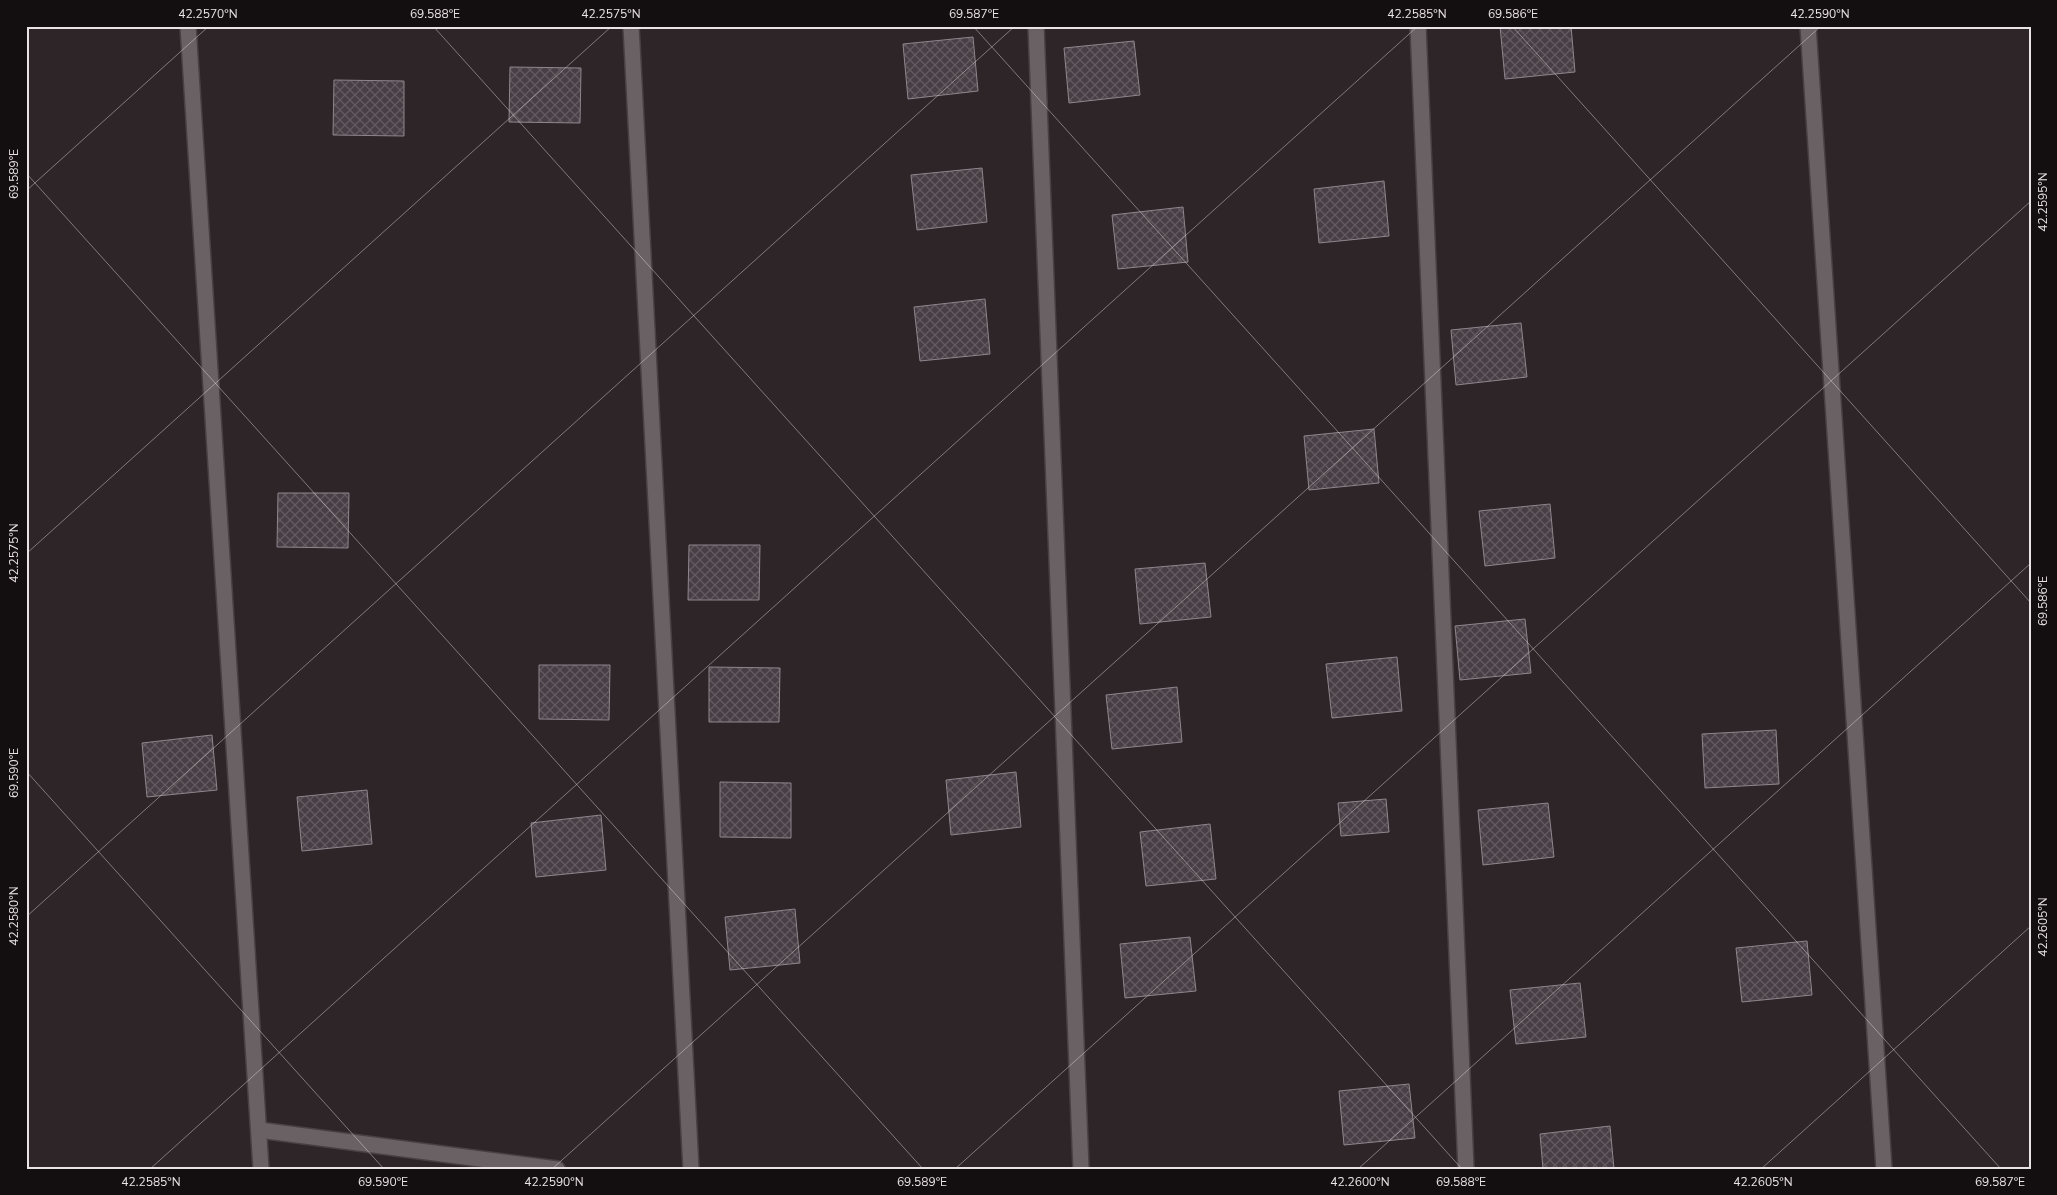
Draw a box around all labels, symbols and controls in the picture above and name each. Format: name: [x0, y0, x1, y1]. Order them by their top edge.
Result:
text: 42.2570°N: [178, 6, 238, 22]
text: 69.588°E: [410, 6, 460, 22]
text: 42.2575°N: [581, 6, 641, 22]
text: 69.587°E: [949, 6, 999, 22]
text: 42.2585°N: [1387, 6, 1447, 22]
text: 69.586°E: [1488, 6, 1538, 22]
text: 42.2590°N: [1790, 6, 1850, 22]
text: 69.589°E: [6, 149, 22, 199]
text: 42.2595°N: [2035, 172, 2051, 232]
text: 42.2575°N: [6, 523, 22, 583]
text: 69.586°E: [2035, 576, 2051, 626]
text: 69.590°E: [6, 748, 22, 798]
text: 42.2580°N: [6, 886, 22, 946]
text: 42.2605°N: [2035, 897, 2051, 957]
text: 42.2585°N: [121, 1174, 181, 1190]
text: 69.590°E: [358, 1174, 408, 1190]
text: 42.2590°N: [524, 1174, 584, 1190]
text: 69.589°E: [897, 1174, 947, 1190]
text: 42.2600°N: [1330, 1174, 1390, 1190]
text: 69.588°E: [1436, 1174, 1486, 1190]
text: 42.2605°N: [1733, 1174, 1793, 1190]
text: 69.587°E: [1975, 1174, 2025, 1190]

